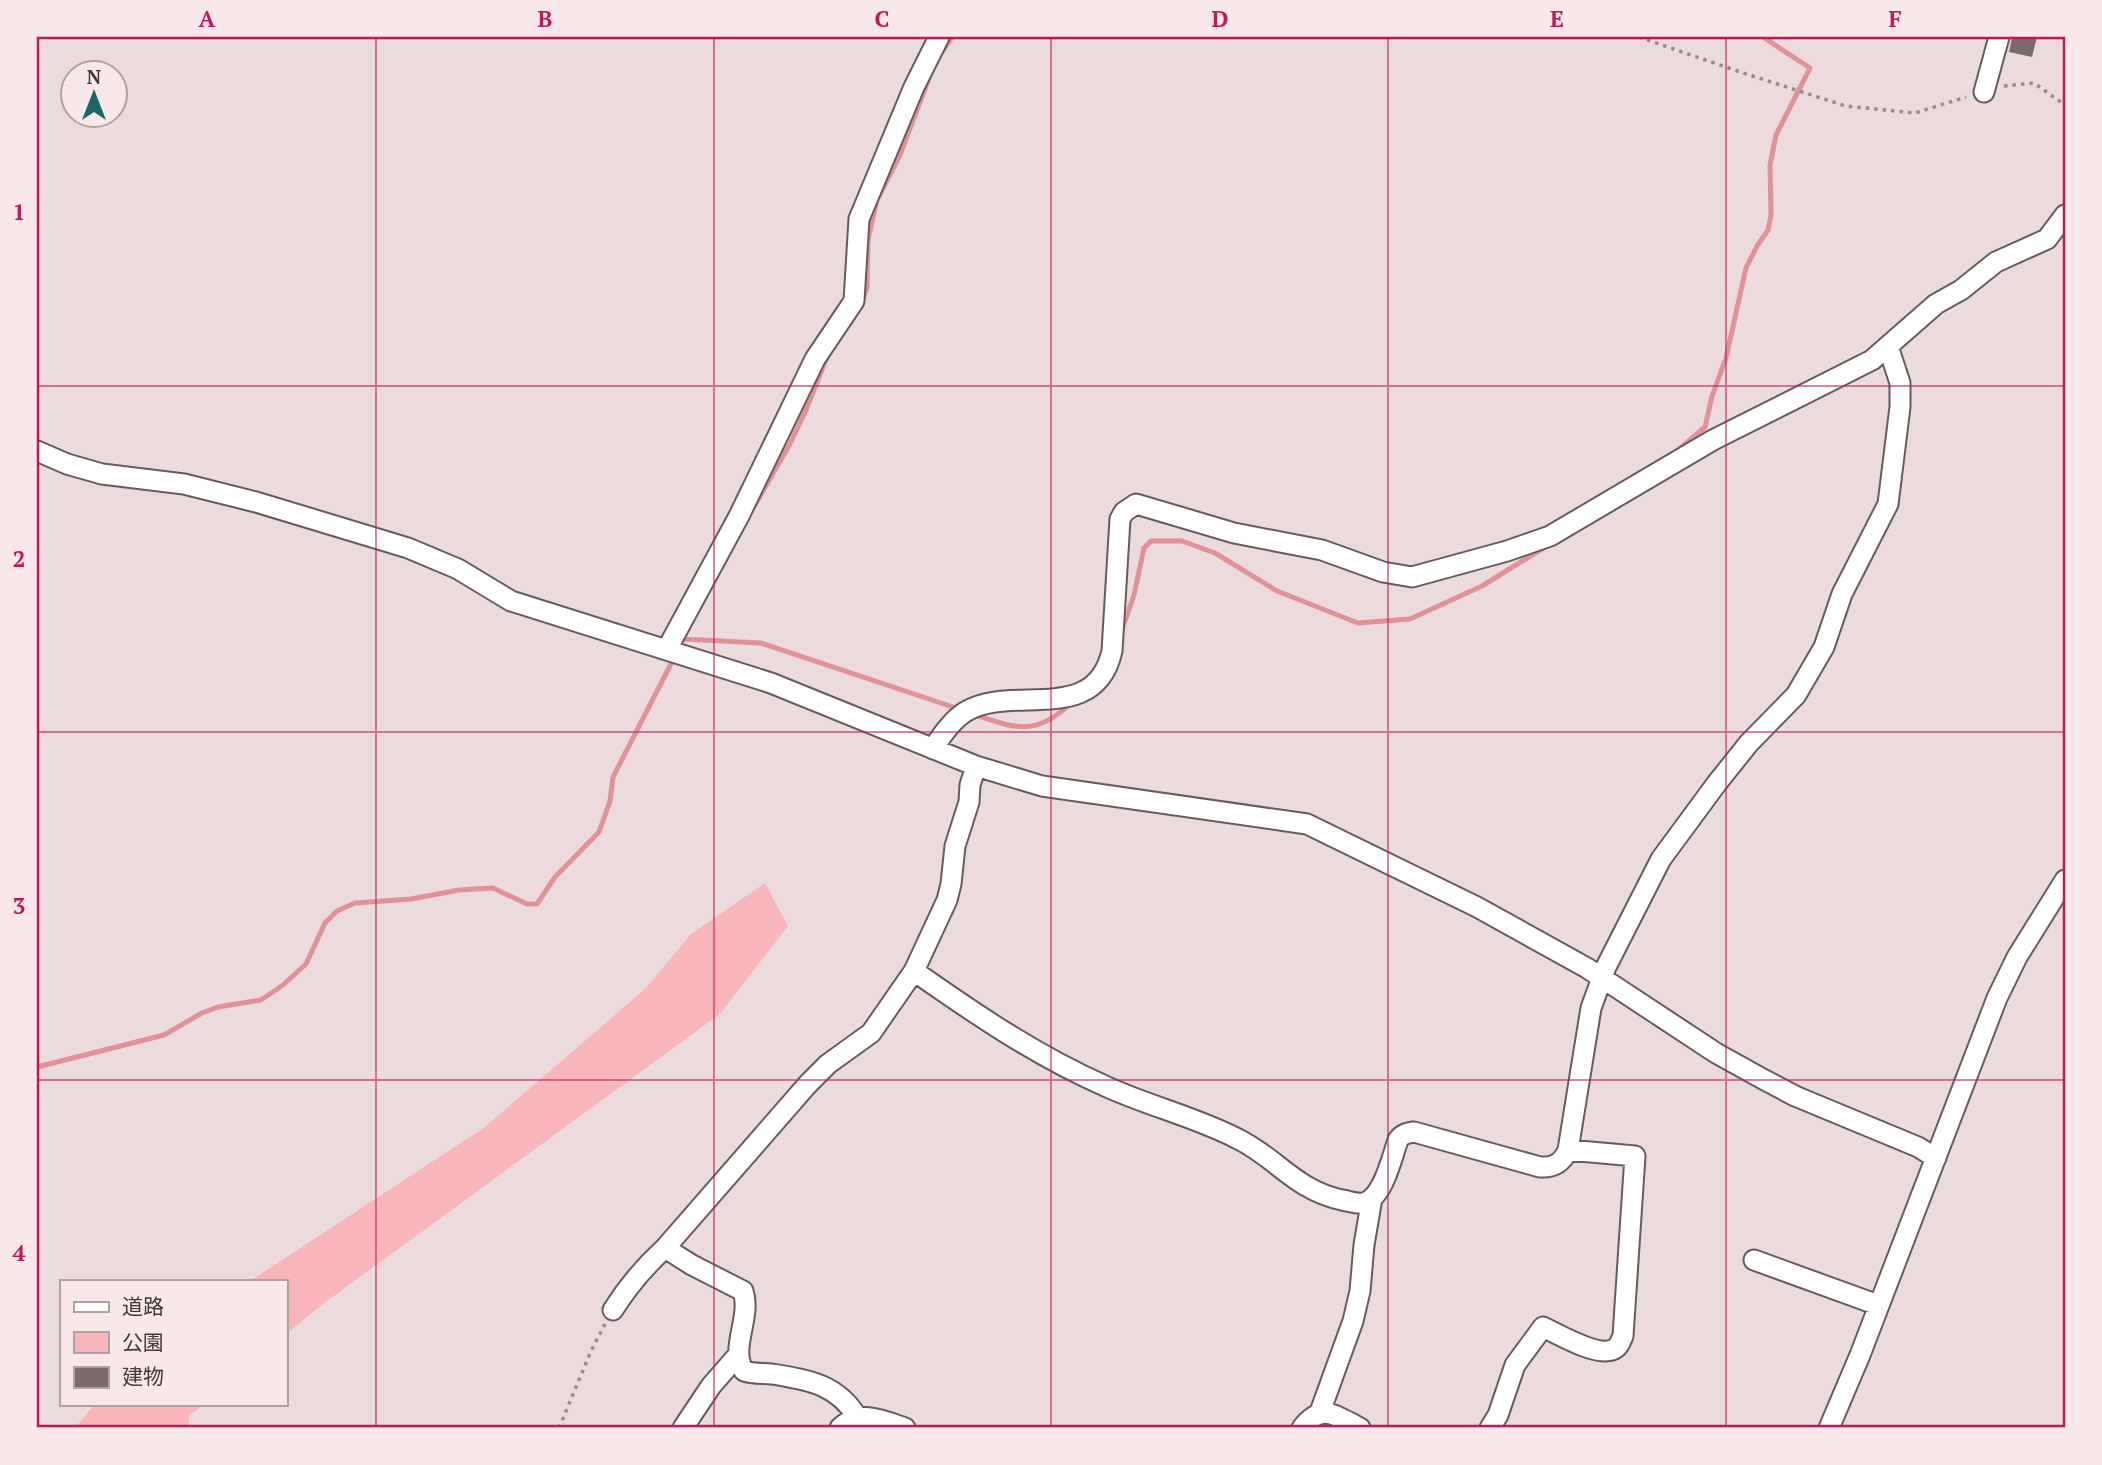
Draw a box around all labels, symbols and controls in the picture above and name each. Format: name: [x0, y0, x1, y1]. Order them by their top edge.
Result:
text: A: [199, 3, 216, 34]
text: B: [538, 3, 553, 34]
text: C: [875, 3, 890, 34]
text: D: [1212, 3, 1229, 34]
text: E: [1550, 3, 1564, 34]
text: F: [1888, 3, 1902, 34]
north arrow: [60, 60, 130, 130]
text: N: [87, 64, 102, 89]
text: 1: [13, 196, 26, 227]
text: 2: [13, 543, 26, 574]
text: 3: [13, 890, 26, 921]
text: 4: [13, 1237, 26, 1268]
legend: [60, 1280, 287, 1406]
text: 道路: [122, 1292, 164, 1320]
text: 公園: [122, 1328, 164, 1356]
text: 建物: [122, 1362, 164, 1390]

